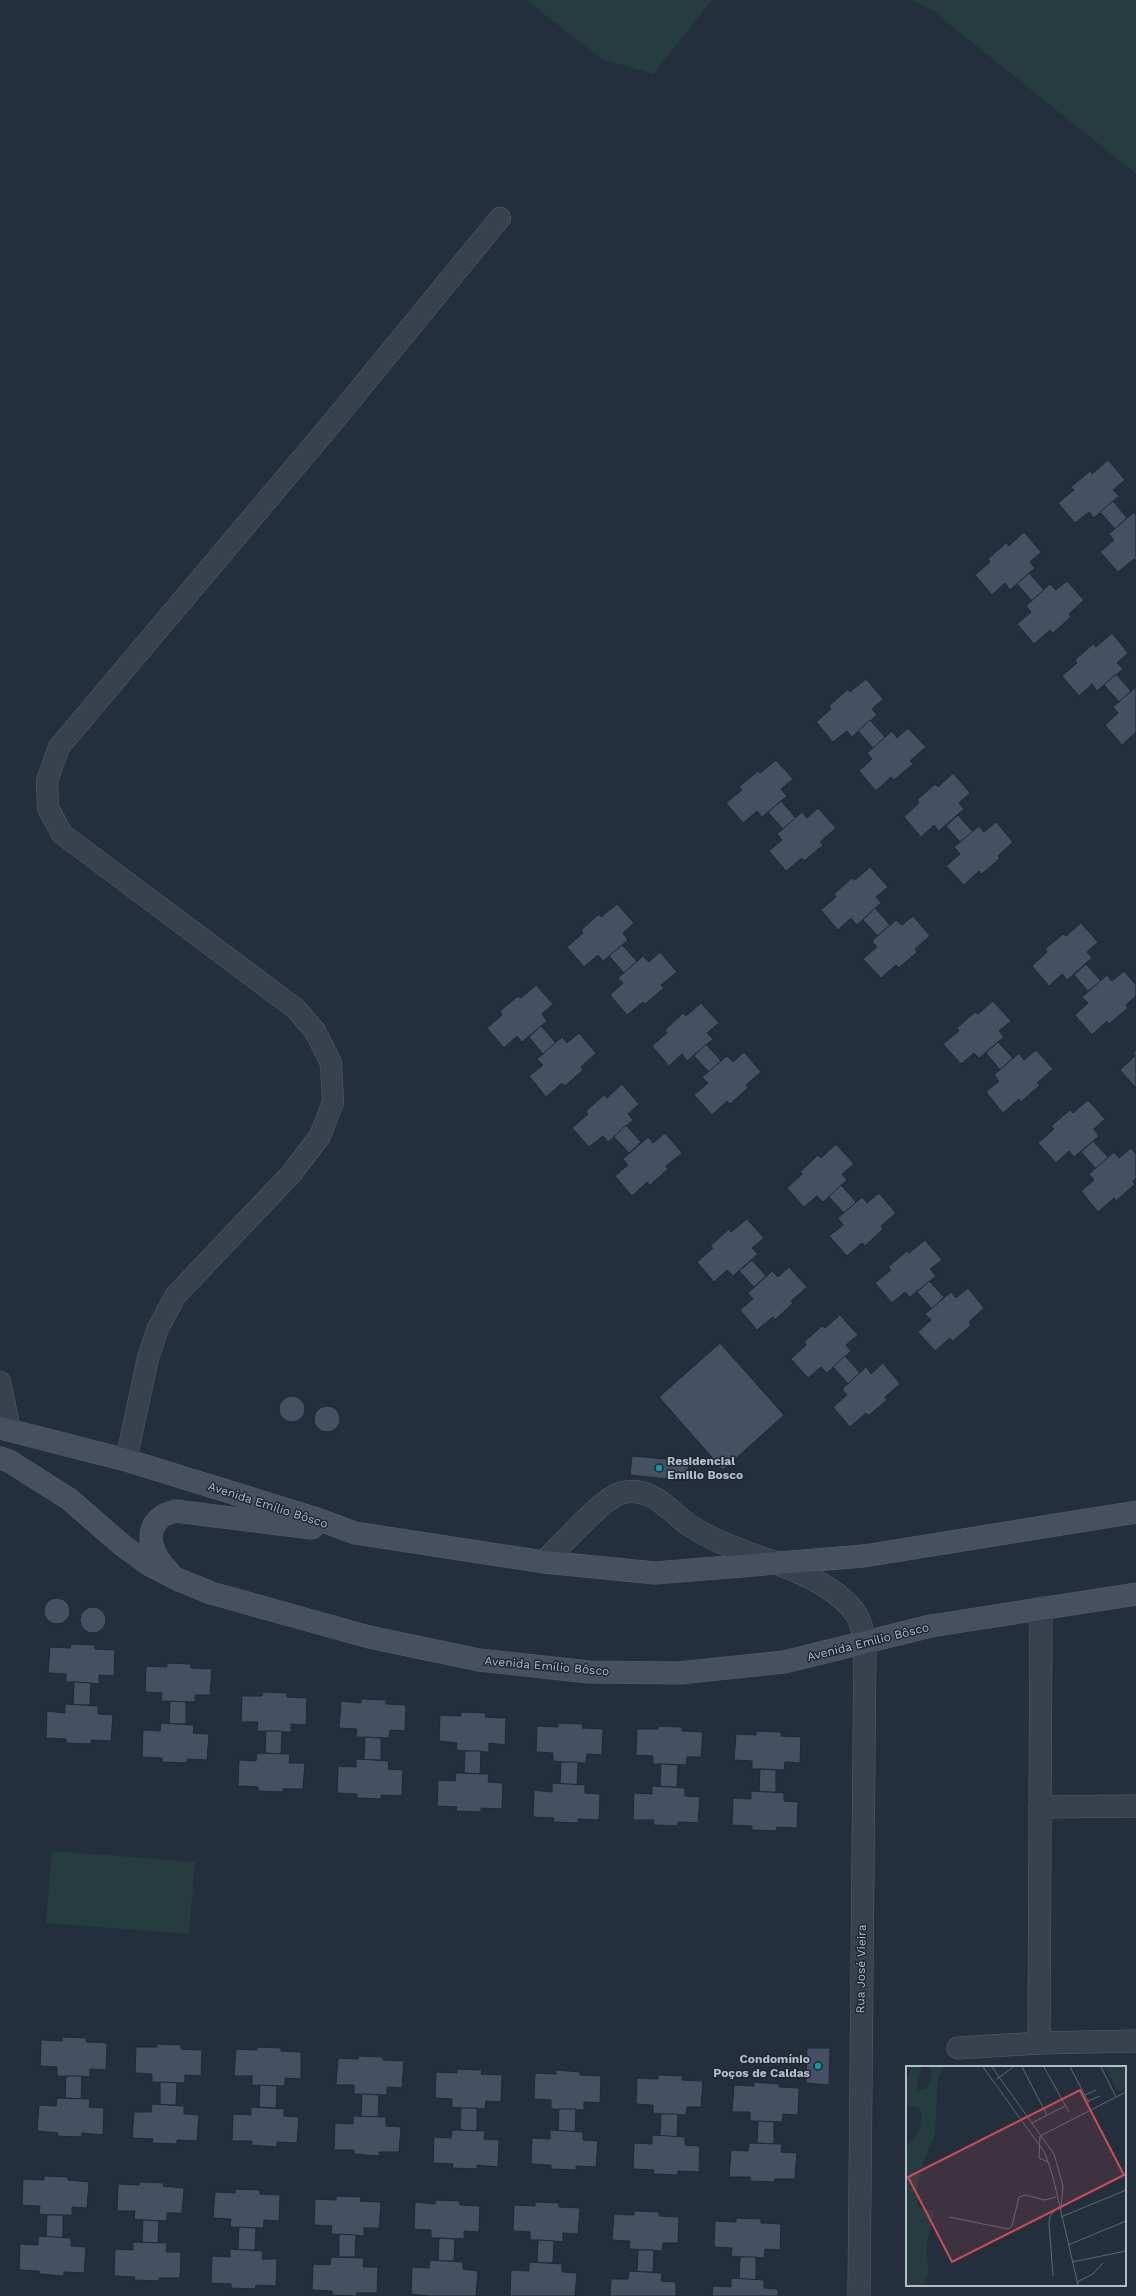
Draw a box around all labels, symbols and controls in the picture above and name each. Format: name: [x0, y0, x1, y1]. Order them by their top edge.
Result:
place label: Residencial Emilio Bosco: [667, 1454, 743, 1482]
marker: Residencial Emilio Bosco: [654, 1463, 664, 1473]
street label: Avenida Emílio Bôsco: [206, 1479, 330, 1531]
street label: Avenida Emílio Bôsco: [806, 1620, 930, 1664]
street label: Avenida Emílio Bôsco: [484, 1654, 610, 1678]
street label: Rua José Vieira: [853, 1924, 869, 2014]
place label: Condomínio Poços de Caldas: [713, 2052, 811, 2080]
marker: Condomínio Poços de Caldas: [813, 2061, 823, 2071]
inset map: [906, 2066, 1126, 2286]

